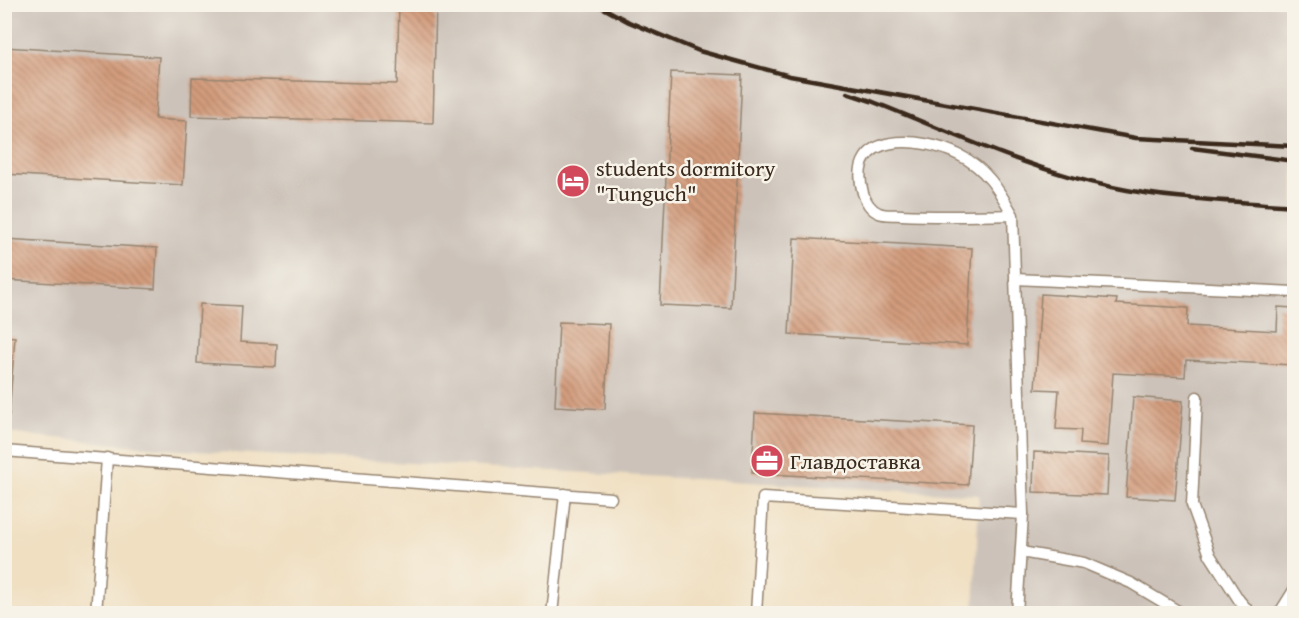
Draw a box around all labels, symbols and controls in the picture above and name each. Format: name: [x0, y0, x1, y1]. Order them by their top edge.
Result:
place label: students dormitory "Tunguch": [596, 152, 775, 209]
hotel icon: students dormitory "Tunguch": [555, 163, 591, 199]
office icon: Главдоставка: [749, 443, 785, 479]
place label: Главдоставка: [790, 445, 921, 477]

